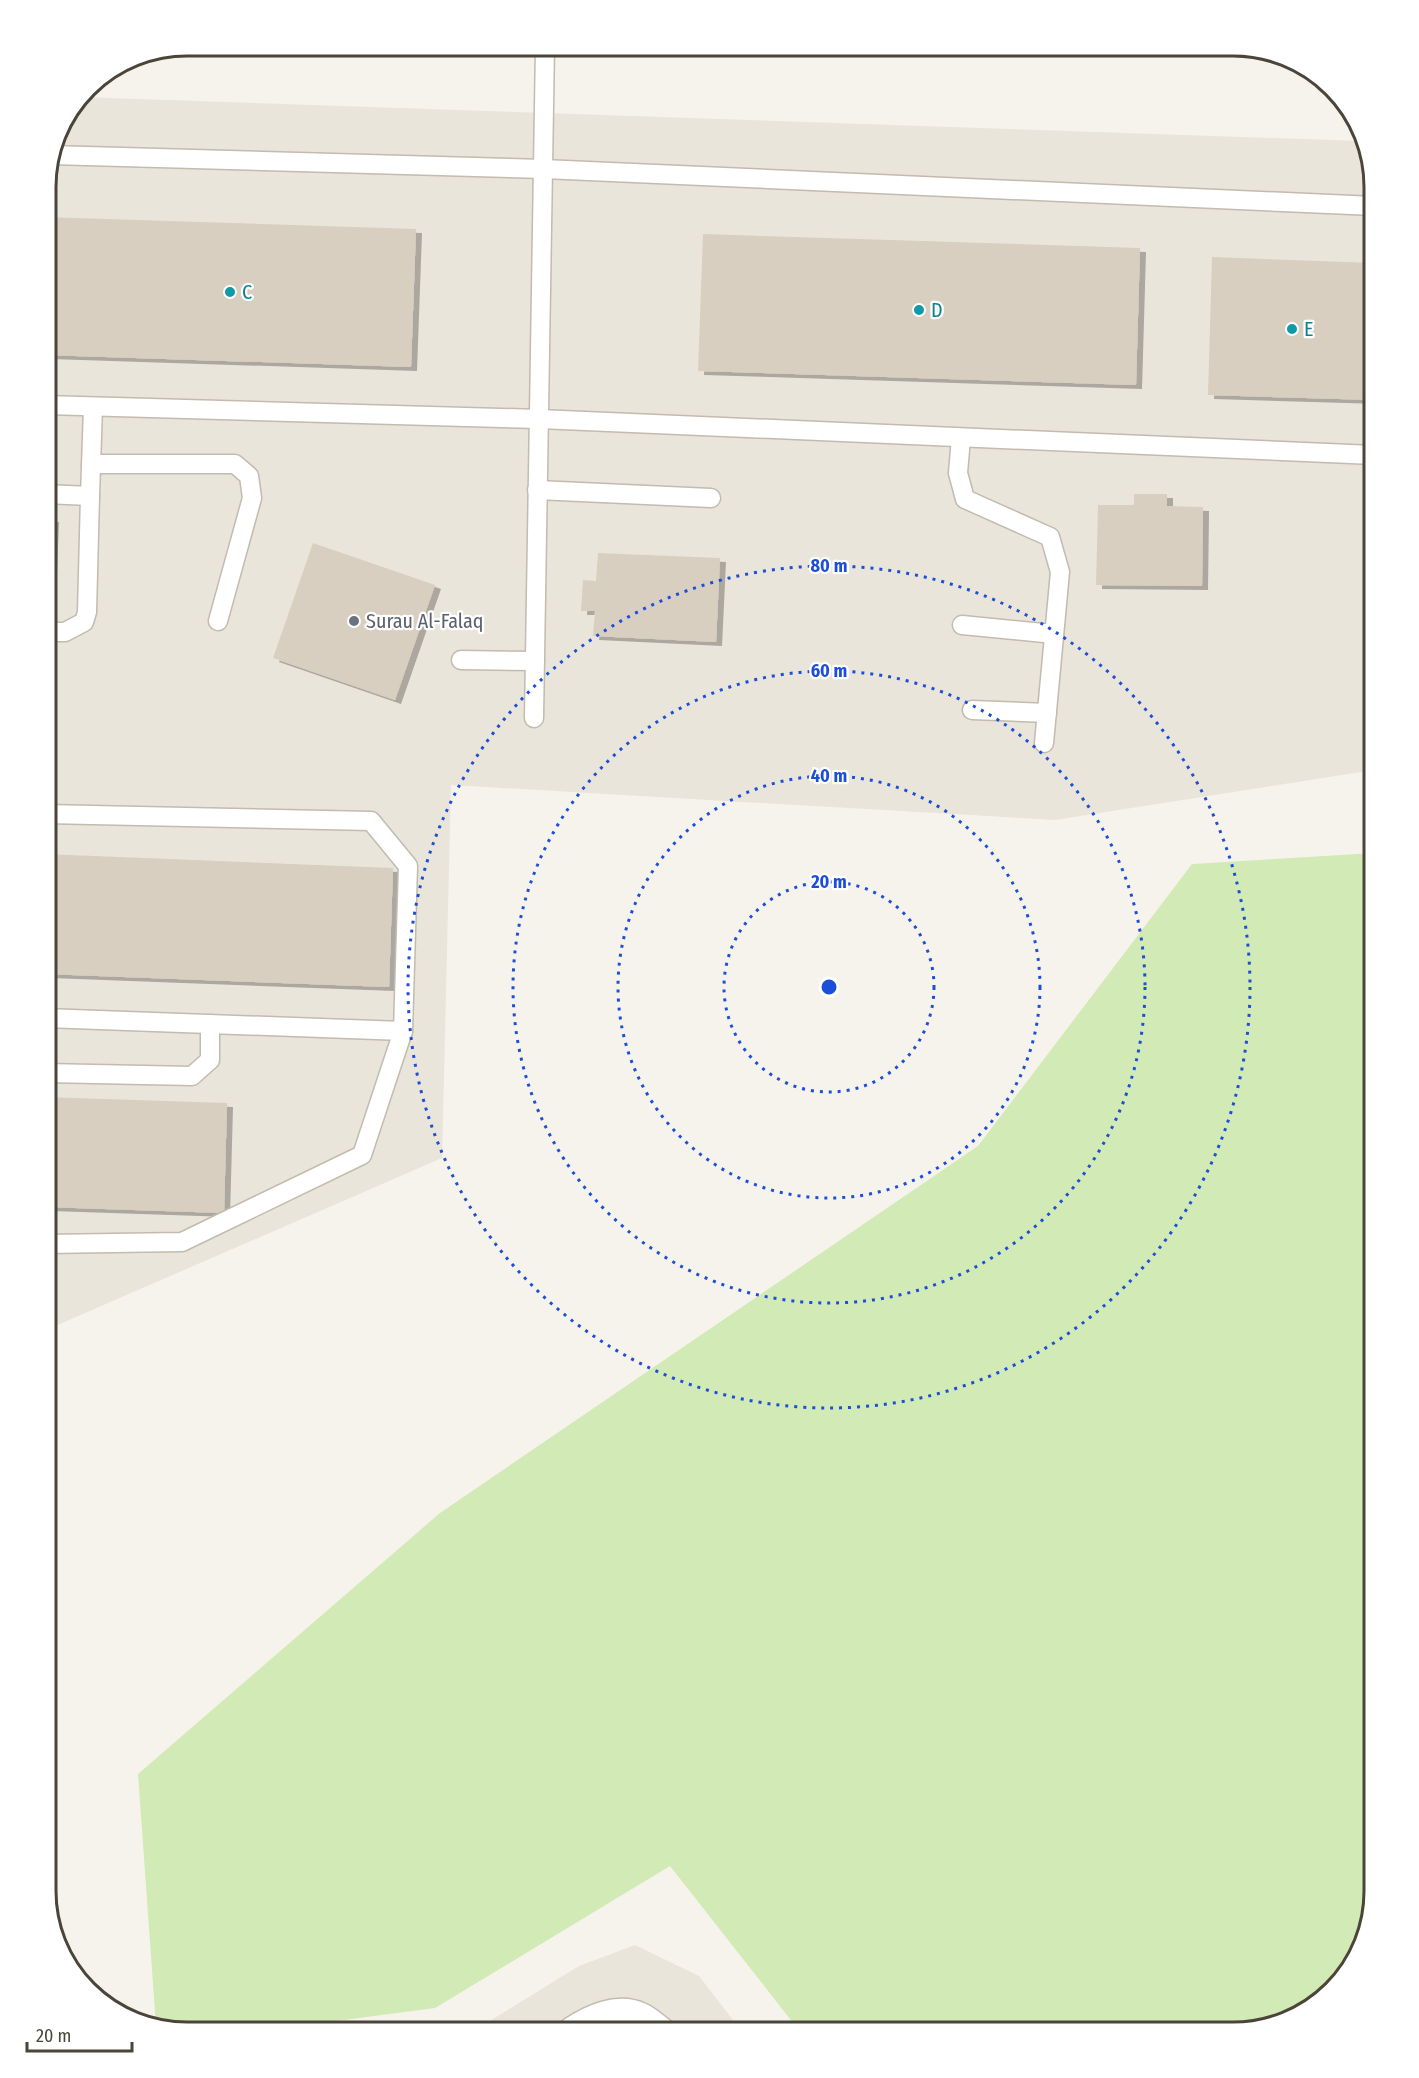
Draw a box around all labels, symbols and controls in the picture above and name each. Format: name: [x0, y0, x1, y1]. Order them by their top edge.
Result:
place label: C: [242, 280, 252, 304]
marker: C: [223, 285, 237, 299]
place label: D: [931, 298, 943, 322]
marker: D: [912, 303, 926, 317]
place label: E: [1304, 317, 1313, 341]
marker: E: [1285, 322, 1299, 336]
text: 80 m: [811, 555, 847, 577]
place label: Surau Al-Falaq: [366, 609, 484, 633]
marker: Surau Al-Falaq: [347, 614, 361, 628]
text: 60 m: [811, 660, 847, 682]
text: 40 m: [811, 765, 847, 787]
text: 20 m: [810, 871, 847, 893]
centre of rings: [819, 977, 839, 997]
scale bar: [27, 2015, 132, 2053]
text: 20 m: [36, 2025, 71, 2047]

